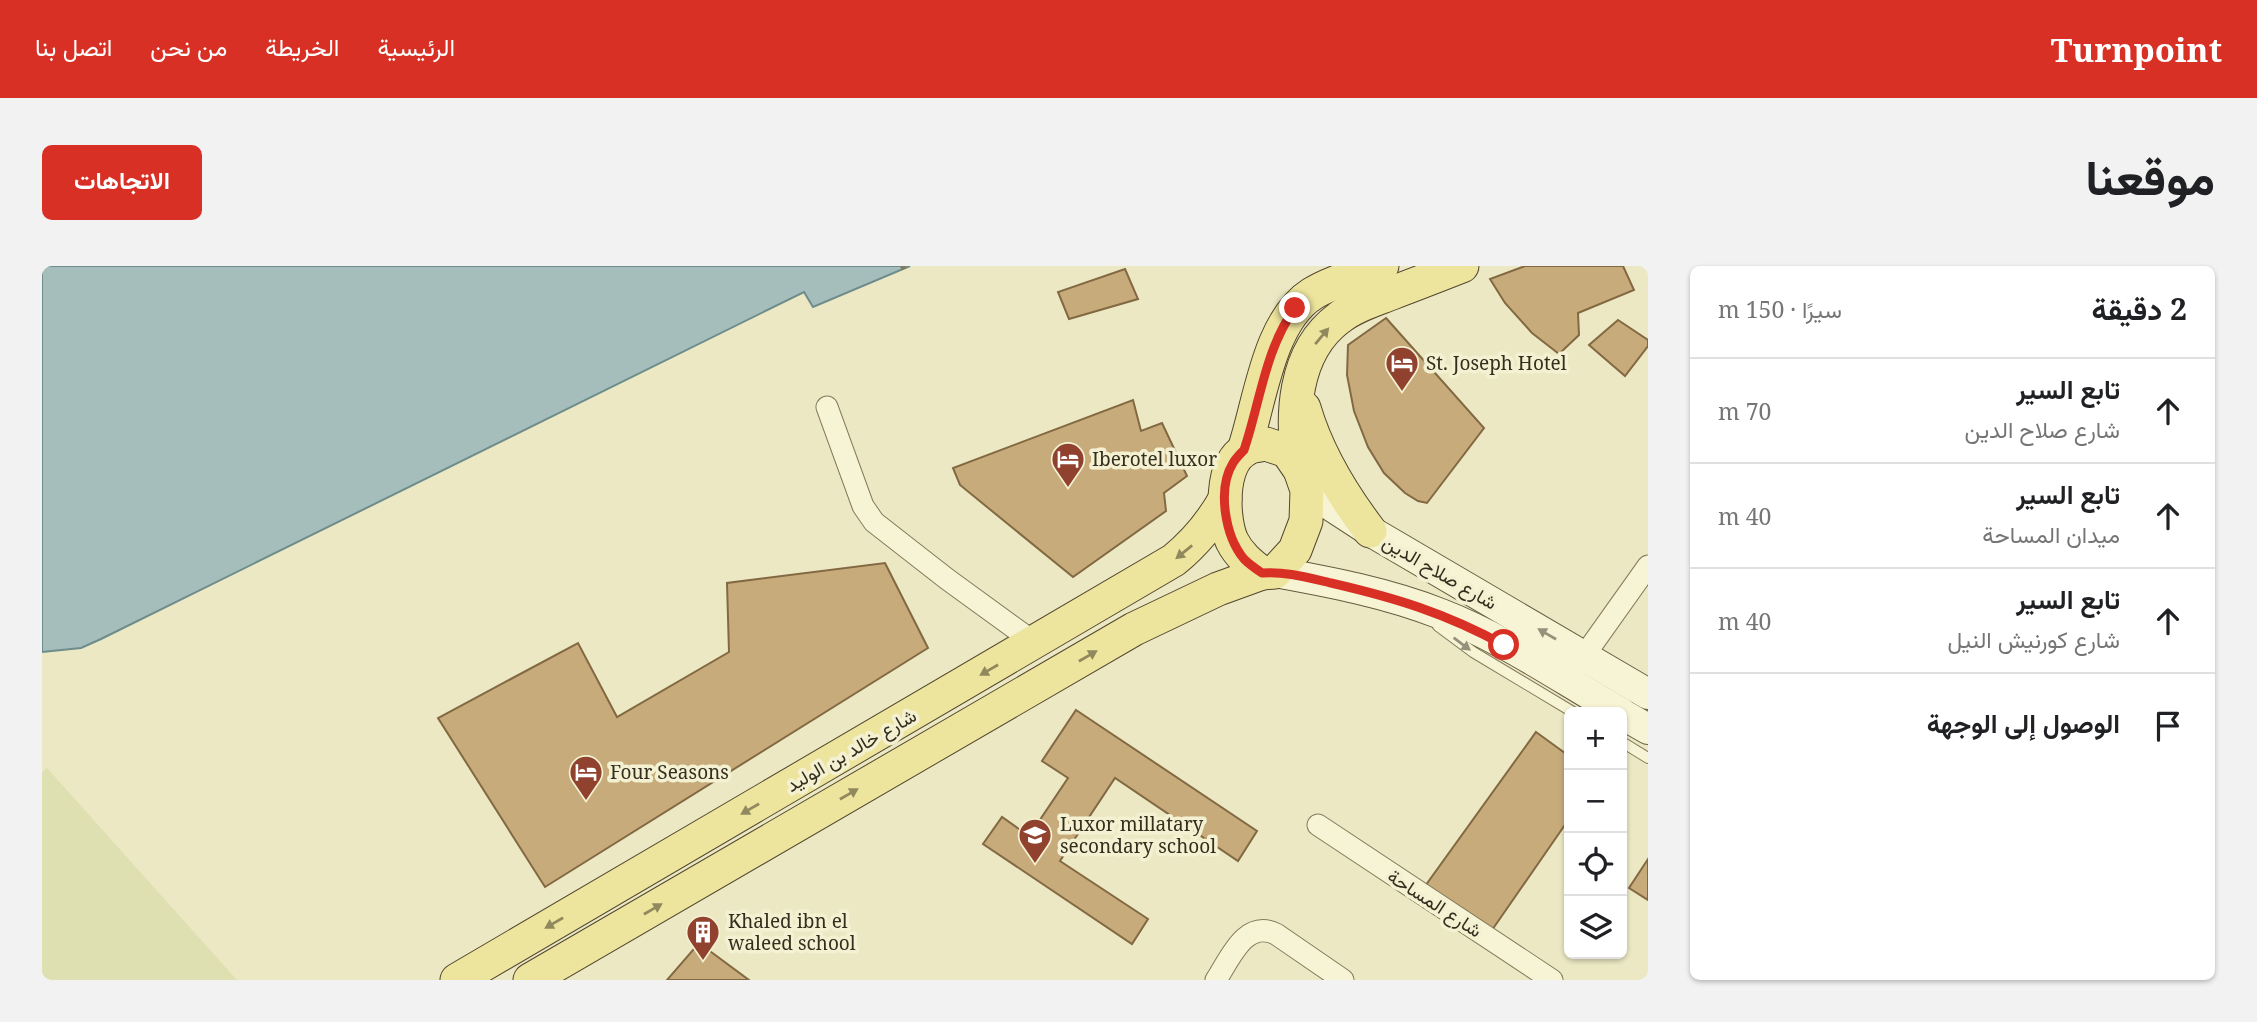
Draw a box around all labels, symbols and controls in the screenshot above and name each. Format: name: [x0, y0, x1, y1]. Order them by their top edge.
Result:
text: Turnpoint: [2051, 27, 2222, 72]
text: اتصل بنا: [35, 30, 112, 63]
text: من نحن: [150, 30, 227, 63]
text: الخريطة: [265, 30, 339, 63]
text: الرئيسية: [377, 30, 455, 63]
text: موقعنا: [2085, 143, 2215, 209]
button: الاتجاهات: [42, 145, 202, 220]
text: 2 دقيقة: [2092, 288, 2187, 329]
route end: [1279, 292, 1310, 323]
text: سيرًا · 150 m: [1718, 293, 1842, 325]
one-way arrow: [1314, 327, 1329, 344]
hotel icon: St. Joseph Hotel: [1383, 344, 1421, 393]
place label: St. Joseph Hotel: [1426, 350, 1567, 376]
text: تابع السير: [2016, 371, 2120, 407]
icon: ahead: [2149, 392, 2187, 430]
text: 70 m: [1718, 395, 1771, 427]
text: شارع صلاح الدين: [1965, 413, 2120, 445]
hotel icon: Iberotel luxor: [1049, 440, 1087, 489]
place label: Iberotel luxor: [1092, 446, 1217, 472]
text: تابع السير: [2016, 476, 2120, 512]
icon: ahead: [2149, 497, 2187, 535]
text: 40 m: [1718, 500, 1771, 532]
text: ميدان المساحة: [1982, 518, 2120, 550]
street label: شارع صلاح الدين: [1378, 529, 1502, 615]
one-way arrow: [1175, 544, 1192, 559]
text: تابع السير: [2016, 581, 2120, 617]
icon: ahead: [2149, 602, 2187, 640]
text: 40 m: [1718, 605, 1771, 637]
text: شارع كورنيش النيل: [1947, 623, 2120, 655]
one-way arrow: [1538, 628, 1557, 640]
route start: [1488, 629, 1519, 660]
one-way arrow: [1453, 637, 1471, 651]
one-way arrow: [1079, 649, 1098, 662]
one-way arrow: [980, 663, 999, 676]
street label: شارع خالد بن الوليد: [781, 702, 921, 798]
text: الوصول إلى الوجهة: [1927, 705, 2120, 741]
map controls: [1564, 707, 1627, 959]
button: +: [1564, 707, 1627, 770]
icon: arrive: [2149, 707, 2187, 745]
hotel icon: Four Seasons: [567, 753, 605, 802]
place label: Four Seasons: [610, 759, 729, 785]
button: −: [1564, 770, 1627, 833]
one-way arrow: [840, 788, 859, 801]
one-way arrow: [741, 803, 760, 815]
place label: Luxor millatary secondary school: [1060, 811, 1216, 859]
school or university icon: Luxor millatary secondary school: [1016, 816, 1054, 865]
button: locate: [1564, 833, 1627, 896]
street label: شارع المساحة: [1383, 863, 1487, 943]
button: layers: [1564, 896, 1627, 959]
one-way arrow: [643, 902, 662, 915]
place label: Khaled ibn el waleed school: [728, 908, 856, 956]
building icon: Khaled ibn el waleed school: [684, 913, 722, 962]
one-way arrow: [544, 917, 563, 929]

